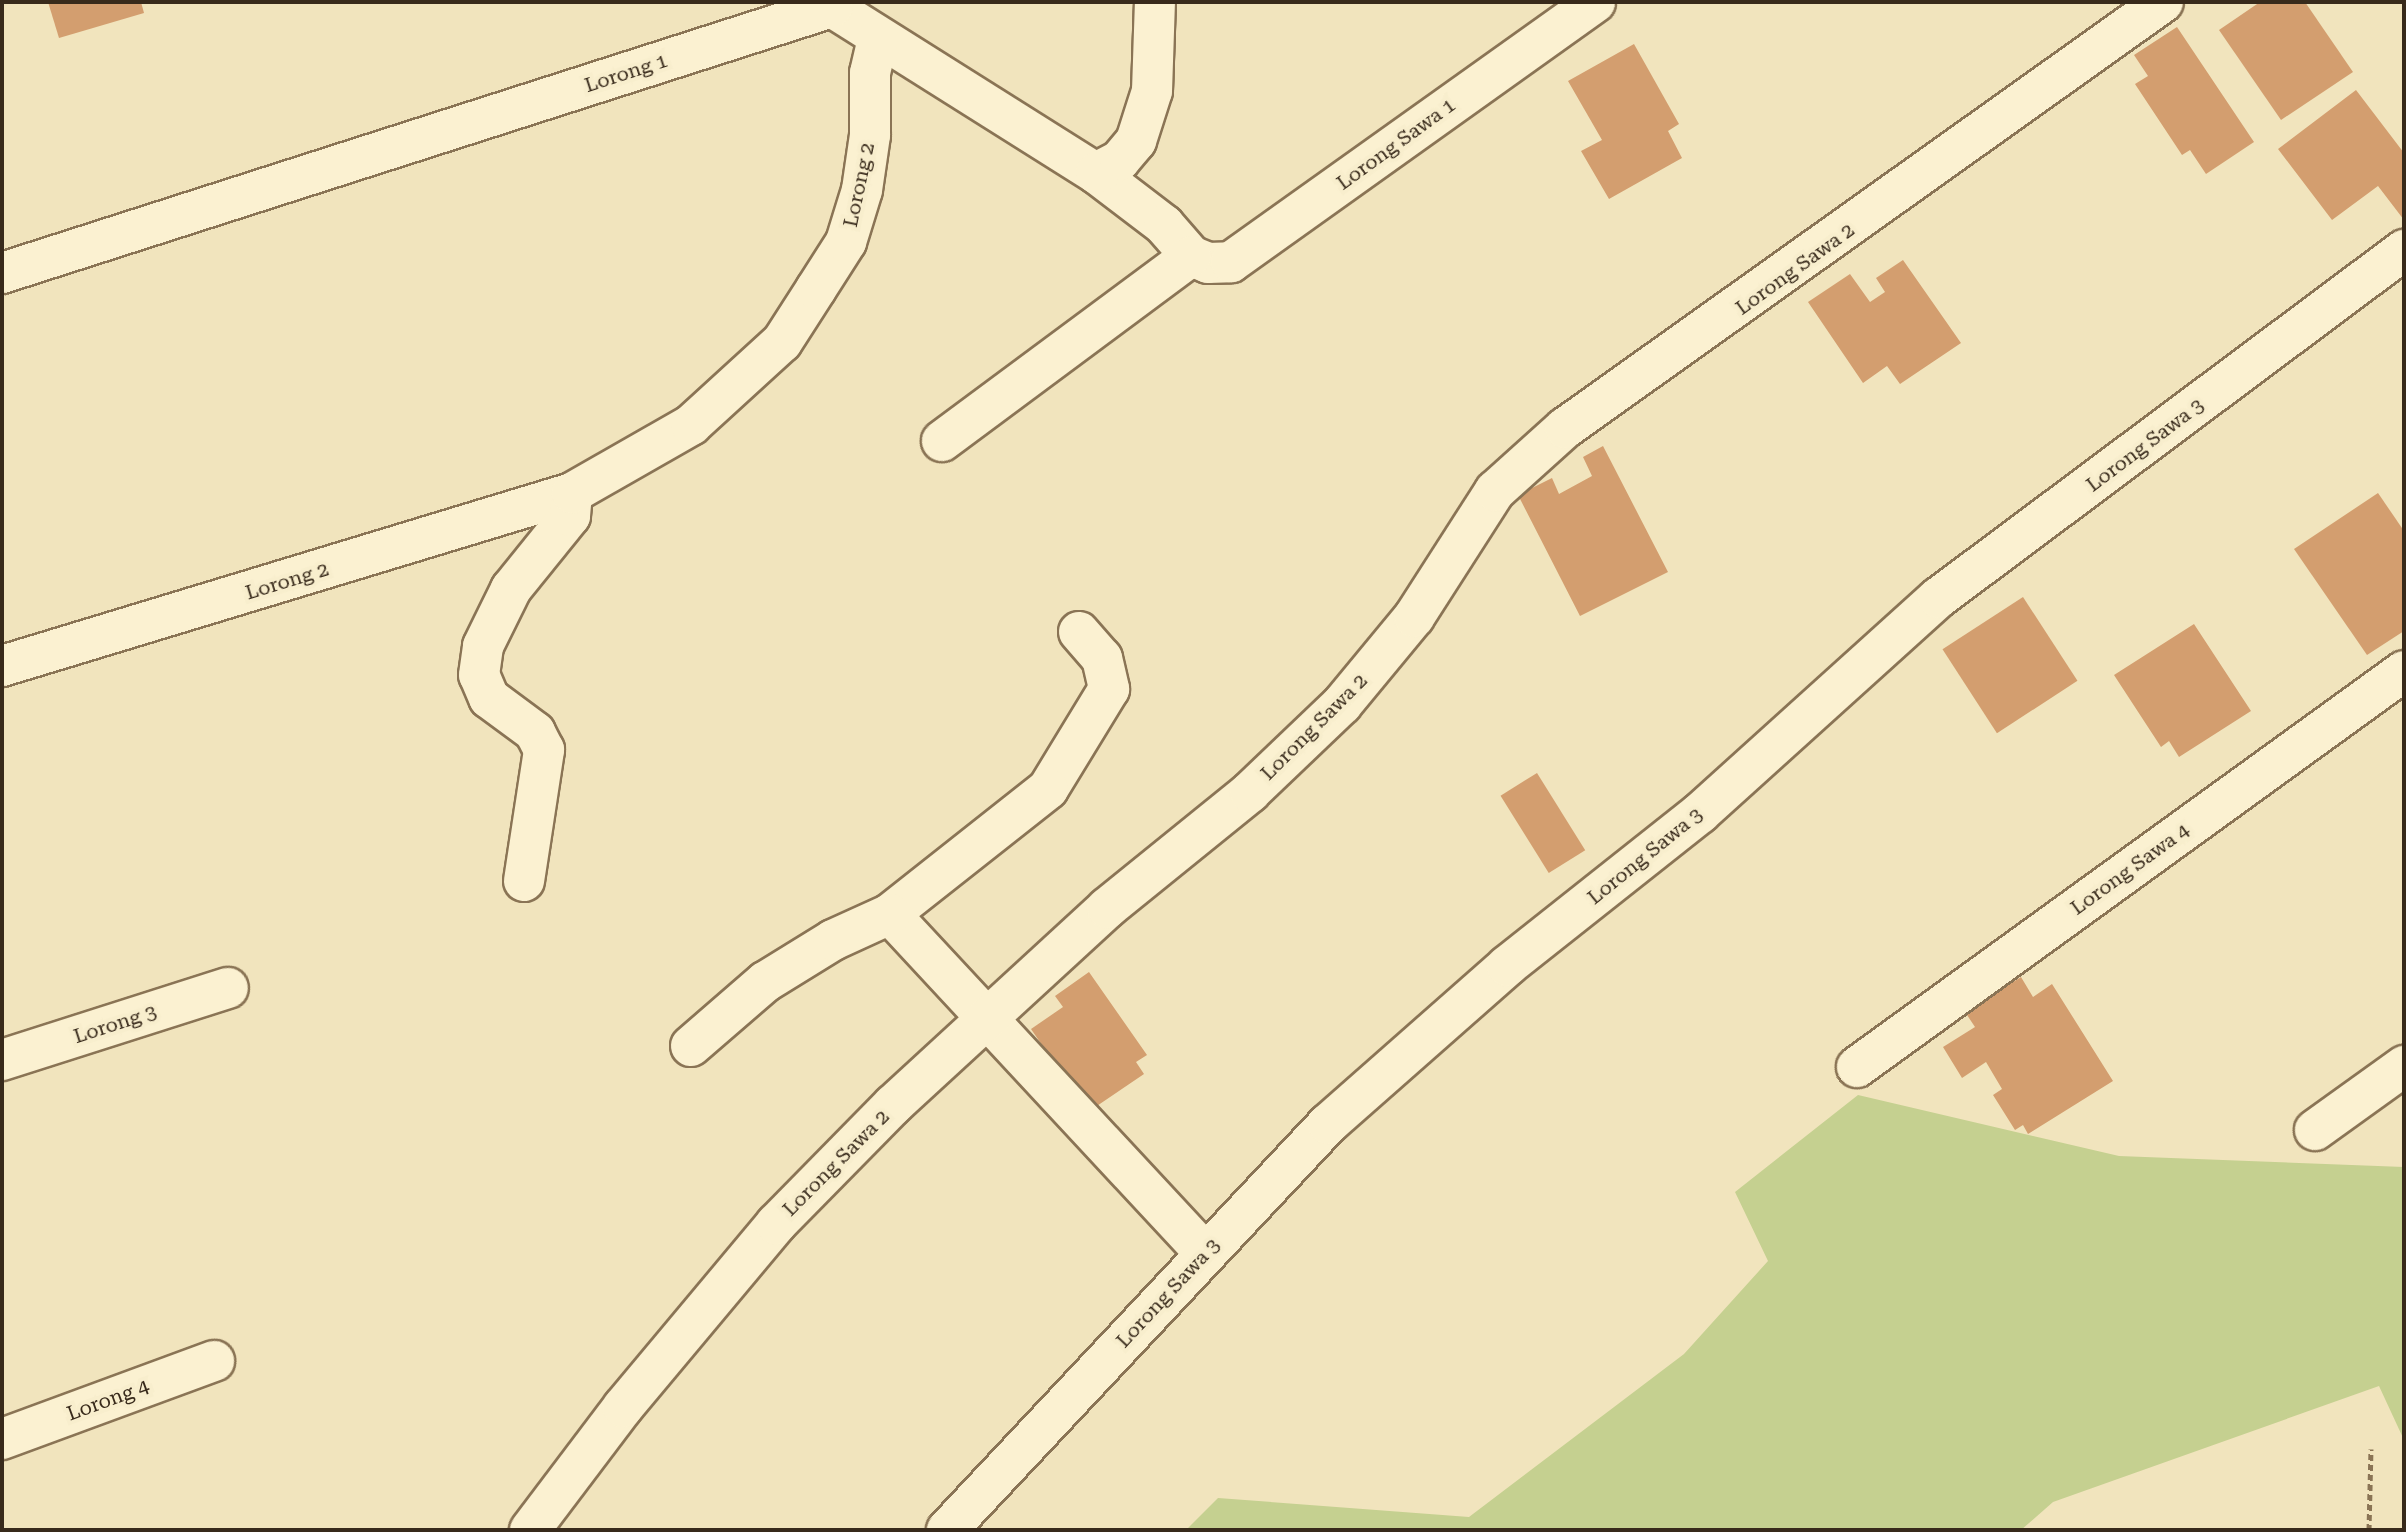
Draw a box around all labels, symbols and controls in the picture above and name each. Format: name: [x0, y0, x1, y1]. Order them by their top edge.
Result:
street label: Lorong 1: [582, 48, 670, 98]
street label: Lorong Sawa 1: [1332, 93, 1460, 195]
street label: Lorong 2: [838, 141, 880, 229]
street label: Lorong Sawa 2: [1731, 218, 1859, 320]
street label: Lorong Sawa 3: [2082, 393, 2208, 497]
street label: Lorong 2: [243, 557, 331, 605]
street label: Lorong Sawa 2: [1256, 669, 1372, 785]
street label: Lorong Sawa 3: [1583, 802, 1707, 910]
street label: Lorong Sawa 4: [2066, 818, 2194, 920]
street label: Lorong 3: [71, 999, 159, 1049]
street label: Lorong Sawa 2: [778, 1105, 894, 1221]
street label: Lorong Sawa 3: [1111, 1233, 1225, 1353]
street label: Lorong 4: [64, 1374, 152, 1426]

